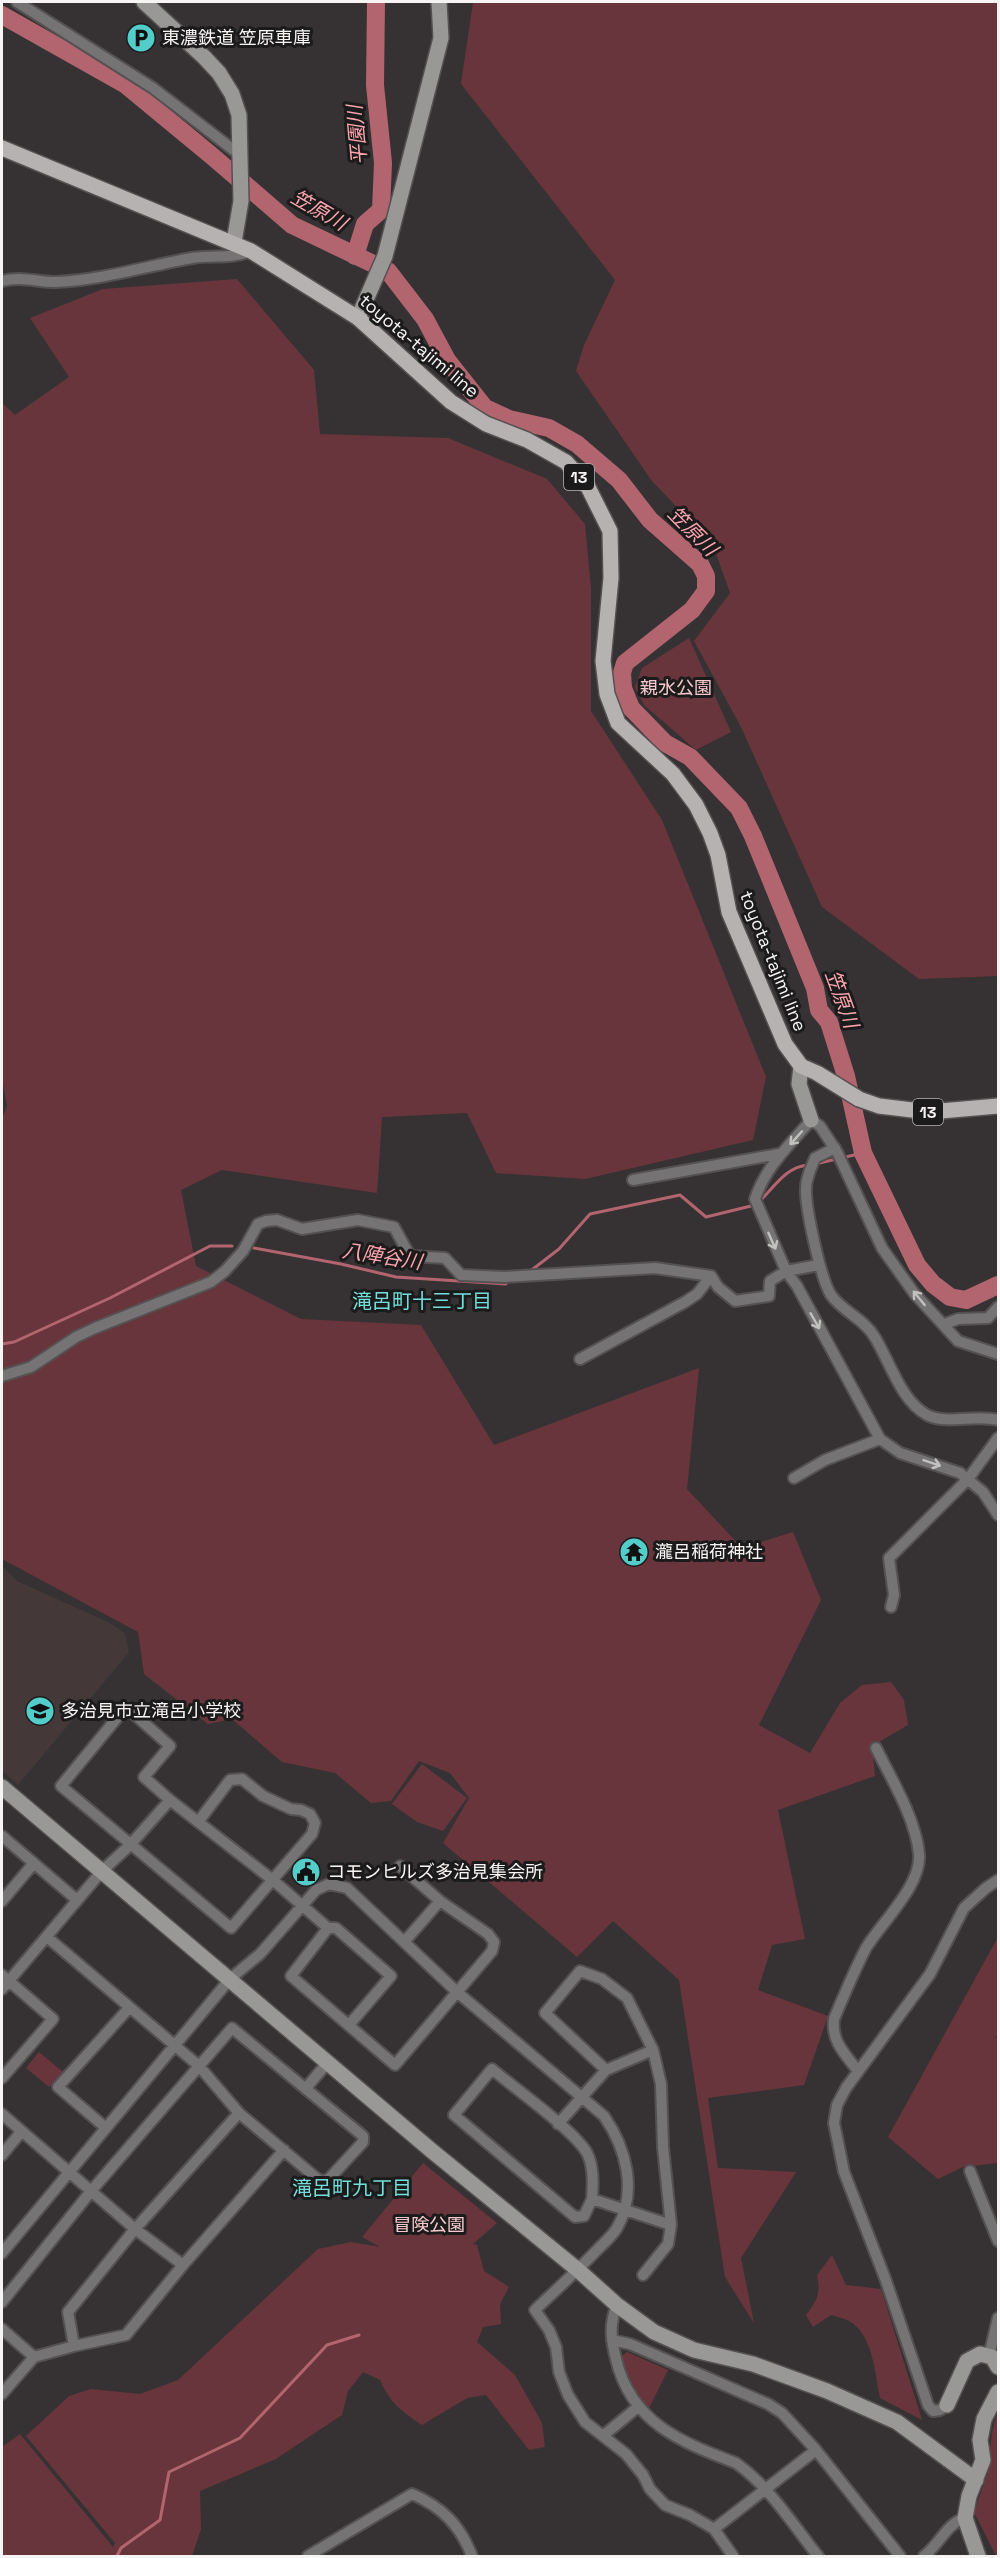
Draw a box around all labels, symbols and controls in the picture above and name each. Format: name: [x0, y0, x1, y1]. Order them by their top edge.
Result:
parking icon: 東濃鉄道 笠原車庫: [125, 22, 157, 54]
place label: 東濃鉄道 笠原車庫: [162, 26, 311, 49]
water label: 平園川: [341, 102, 373, 166]
water label: 笠原川: [287, 184, 353, 237]
street label: toyota-tajimi line: [355, 289, 484, 402]
road number: 13: [564, 464, 594, 490]
water label: 笠原川: [663, 501, 725, 563]
park label: 親水公園: [640, 676, 712, 699]
street label: toyota-tajimi line: [735, 887, 812, 1034]
water label: 笠原川: [820, 966, 865, 1034]
road number: 13: [913, 1099, 943, 1125]
one-way arrow: [789, 1130, 803, 1145]
one-way arrow: [767, 1231, 778, 1250]
water label: 八陣谷川: [340, 1237, 426, 1275]
district label: 滝呂町十三丁目: [352, 1288, 492, 1314]
one-way arrow: [912, 1291, 925, 1307]
one-way arrow: [810, 1312, 822, 1329]
one-way arrow: [922, 1459, 941, 1470]
temple icon: 瀧呂稲荷神社: [618, 1536, 650, 1568]
place label: 瀧呂稲荷神社: [655, 1540, 763, 1563]
school or university icon: 多治見市立滝呂小学校: [24, 1695, 56, 1727]
place label: 多治見市立滝呂小学校: [61, 1699, 241, 1722]
public building icon: コモンヒルズ多治見集会所: [290, 1856, 322, 1888]
place label: コモンヒルズ多治見集会所: [327, 1860, 543, 1883]
district label: 滝呂町九丁目: [292, 2175, 412, 2201]
park label: 冒険公園: [393, 2213, 465, 2236]

